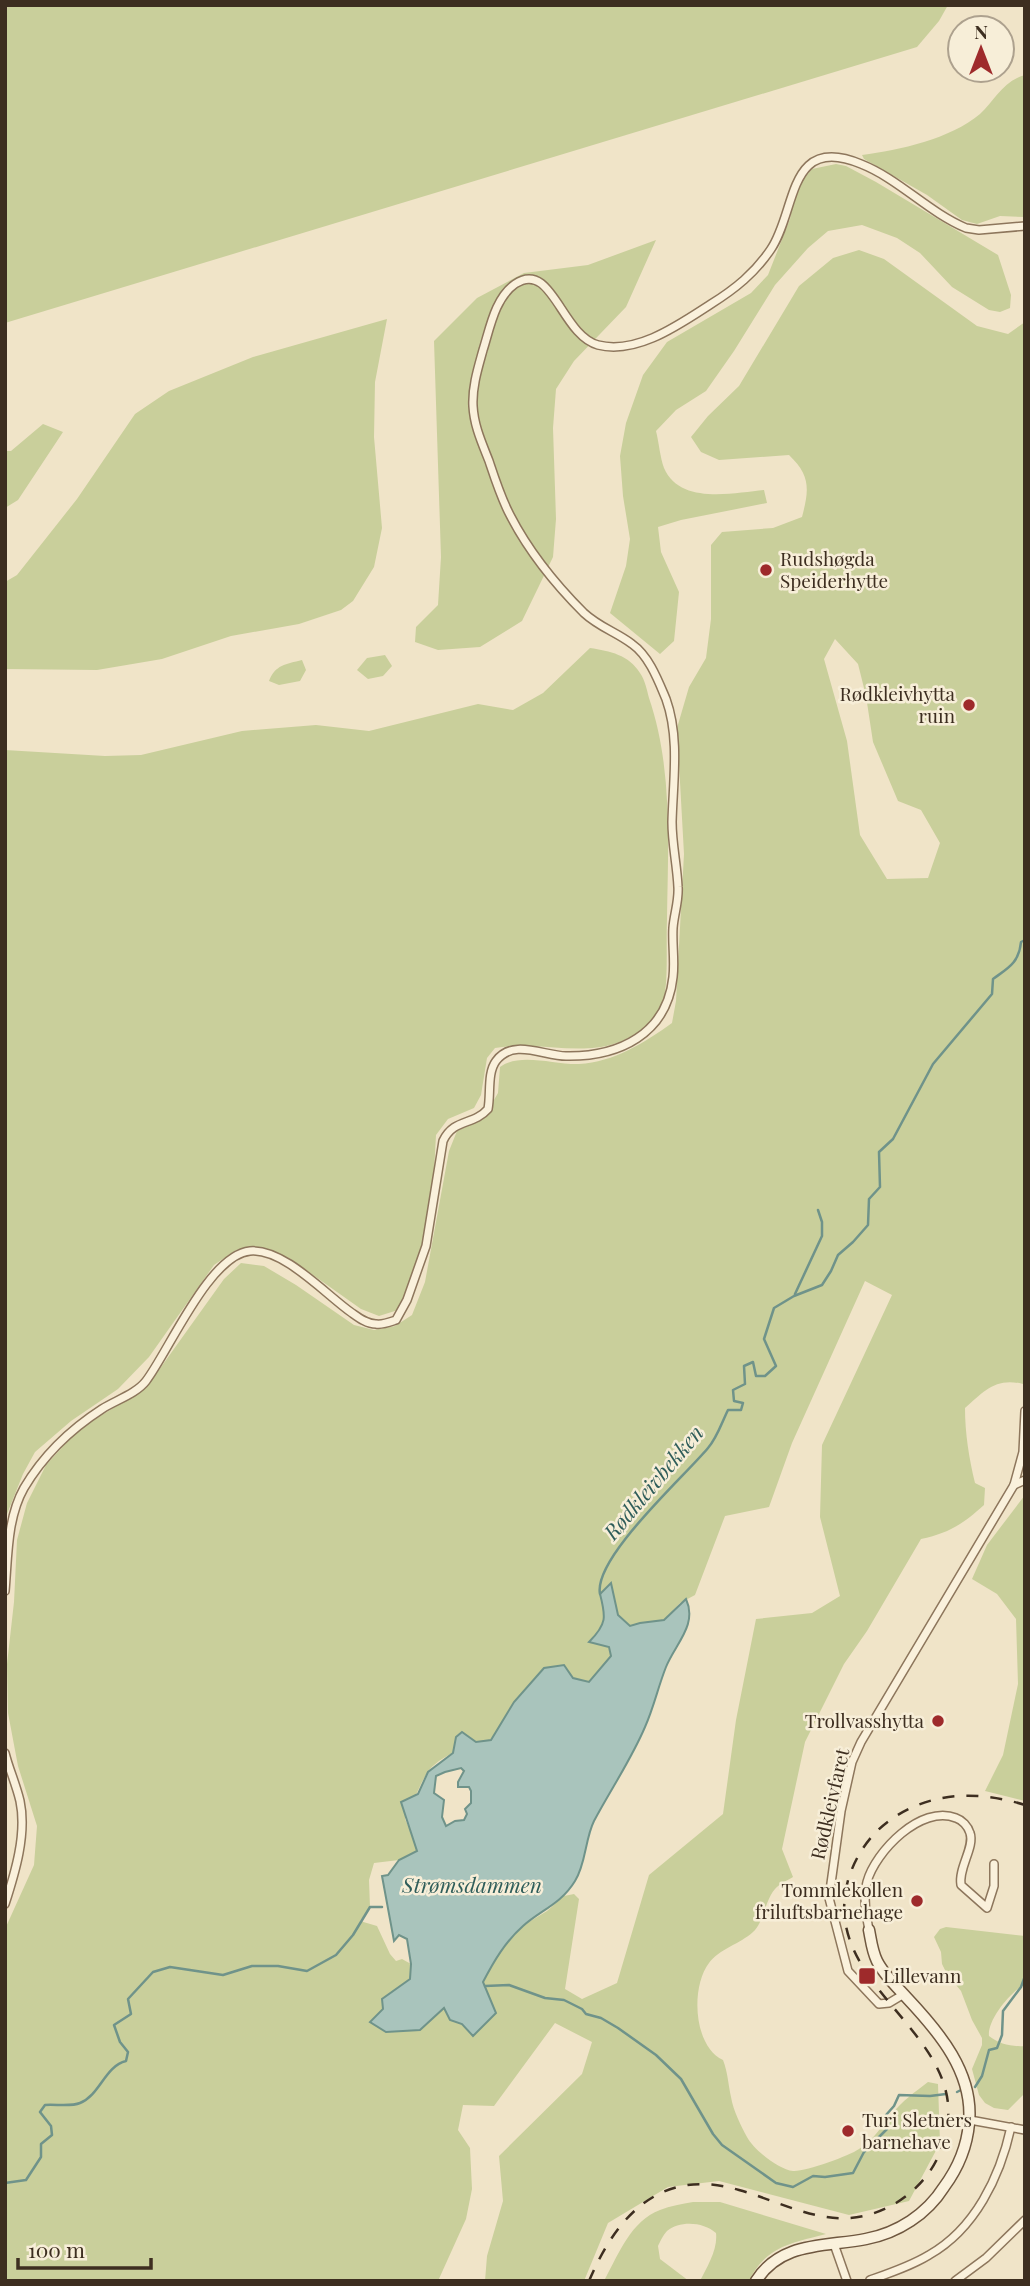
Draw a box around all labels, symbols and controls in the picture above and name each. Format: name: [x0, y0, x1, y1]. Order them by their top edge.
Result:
north arrow: [946, 14, 1016, 84]
text: N: [974, 18, 988, 44]
place label: Rudshøgda Speiderhytte: [780, 545, 888, 593]
marker: Rudshøgda Speiderhytte: [758, 562, 774, 578]
place label: Rødkleivhytta ruin: [839, 680, 956, 728]
marker: Rødkleivhytta ruin: [961, 697, 977, 713]
water label: Rødkleivbekken: [596, 1419, 709, 1546]
place label: Trollvasshytta: [805, 1707, 925, 1733]
marker: Trollvasshytta: [930, 1713, 946, 1729]
street label: Rødkleivfaret: [804, 1745, 855, 1862]
water label: Strømsdammen: [401, 1870, 542, 1898]
place label: Tommlekollen friluftsbarnehage: [755, 1876, 904, 1924]
marker: Tommlekollen friluftsbarnehage: [909, 1893, 925, 1909]
place label: Lillevann: [883, 1962, 962, 1988]
marker: Lillevann: [857, 1966, 877, 1986]
place label: Turi Sletners barnehave: [862, 2106, 972, 2154]
marker: Turi Sletners barnehave: [840, 2123, 856, 2139]
scale bar: [18, 2226, 150, 2270]
text: 100 m: [28, 2235, 85, 2263]

